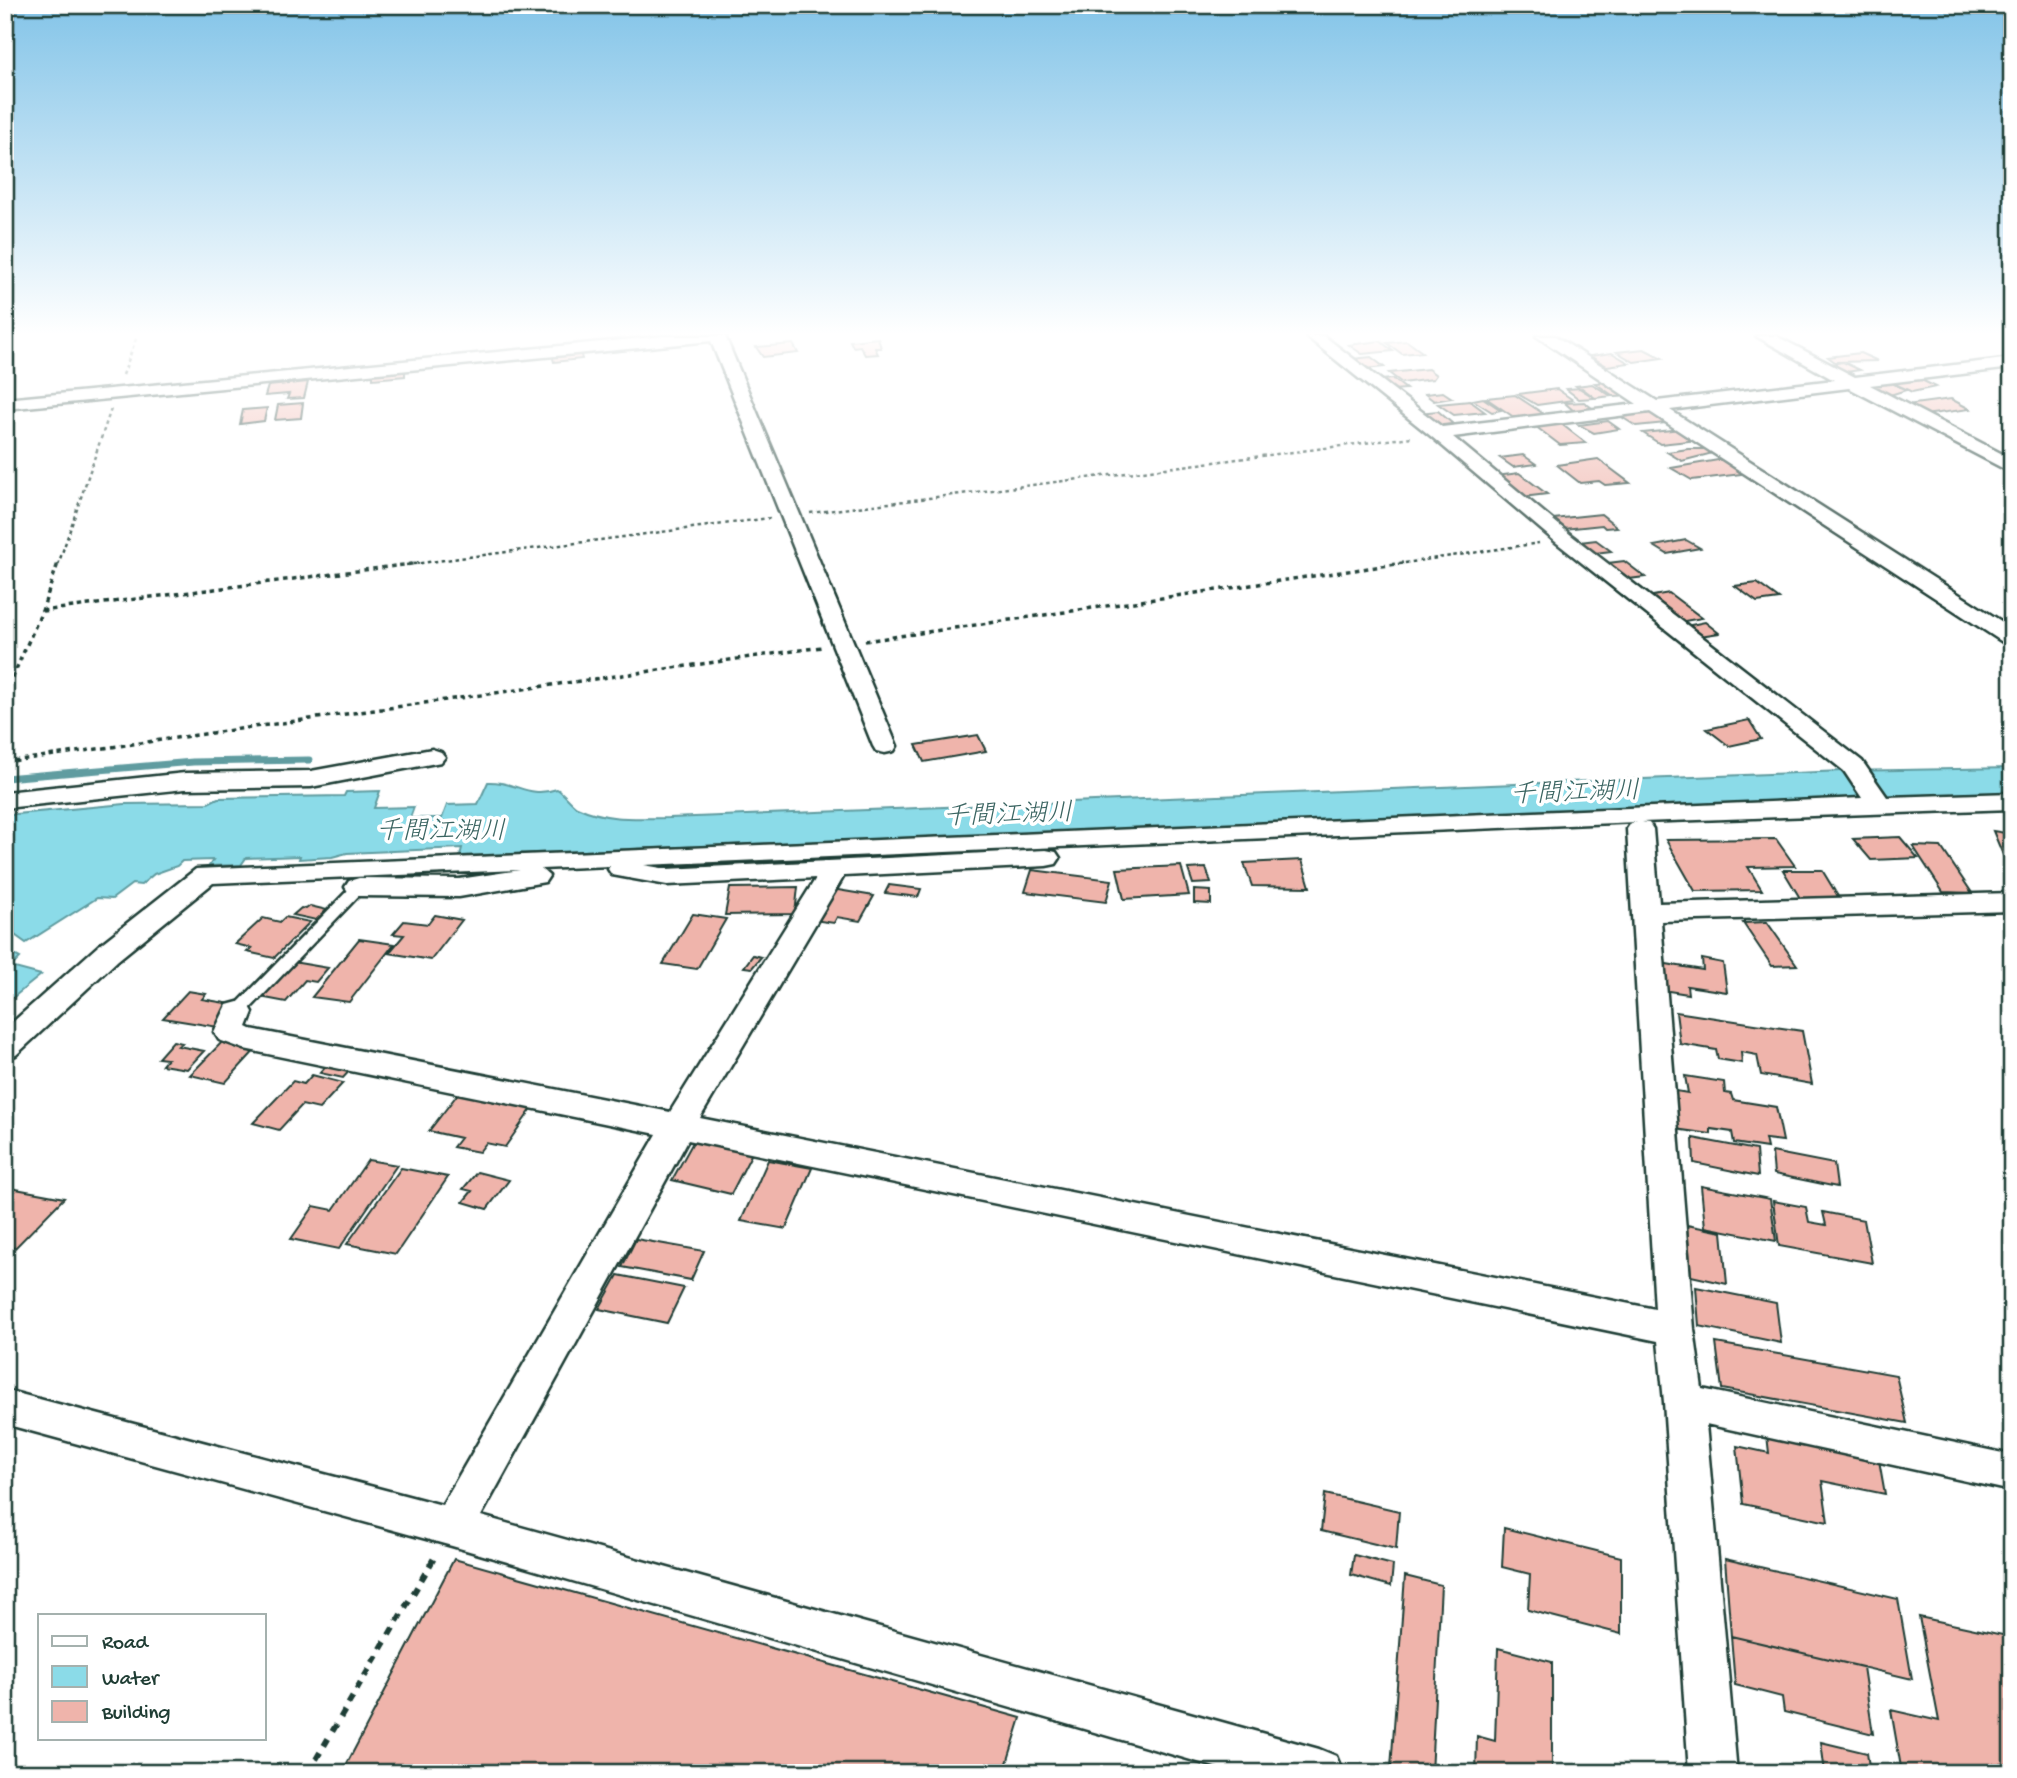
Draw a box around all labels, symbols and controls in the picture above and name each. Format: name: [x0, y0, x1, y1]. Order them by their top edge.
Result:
water label: 千間江湖川: [1509, 776, 1641, 813]
water label: 千間江湖川: [942, 798, 1074, 835]
water label: 千間江湖川: [376, 817, 506, 849]
legend: [38, 1614, 266, 1740]
text: Road: [102, 1632, 150, 1657]
text: Water: [102, 1668, 160, 1693]
text: Building: [101, 1702, 171, 1727]

